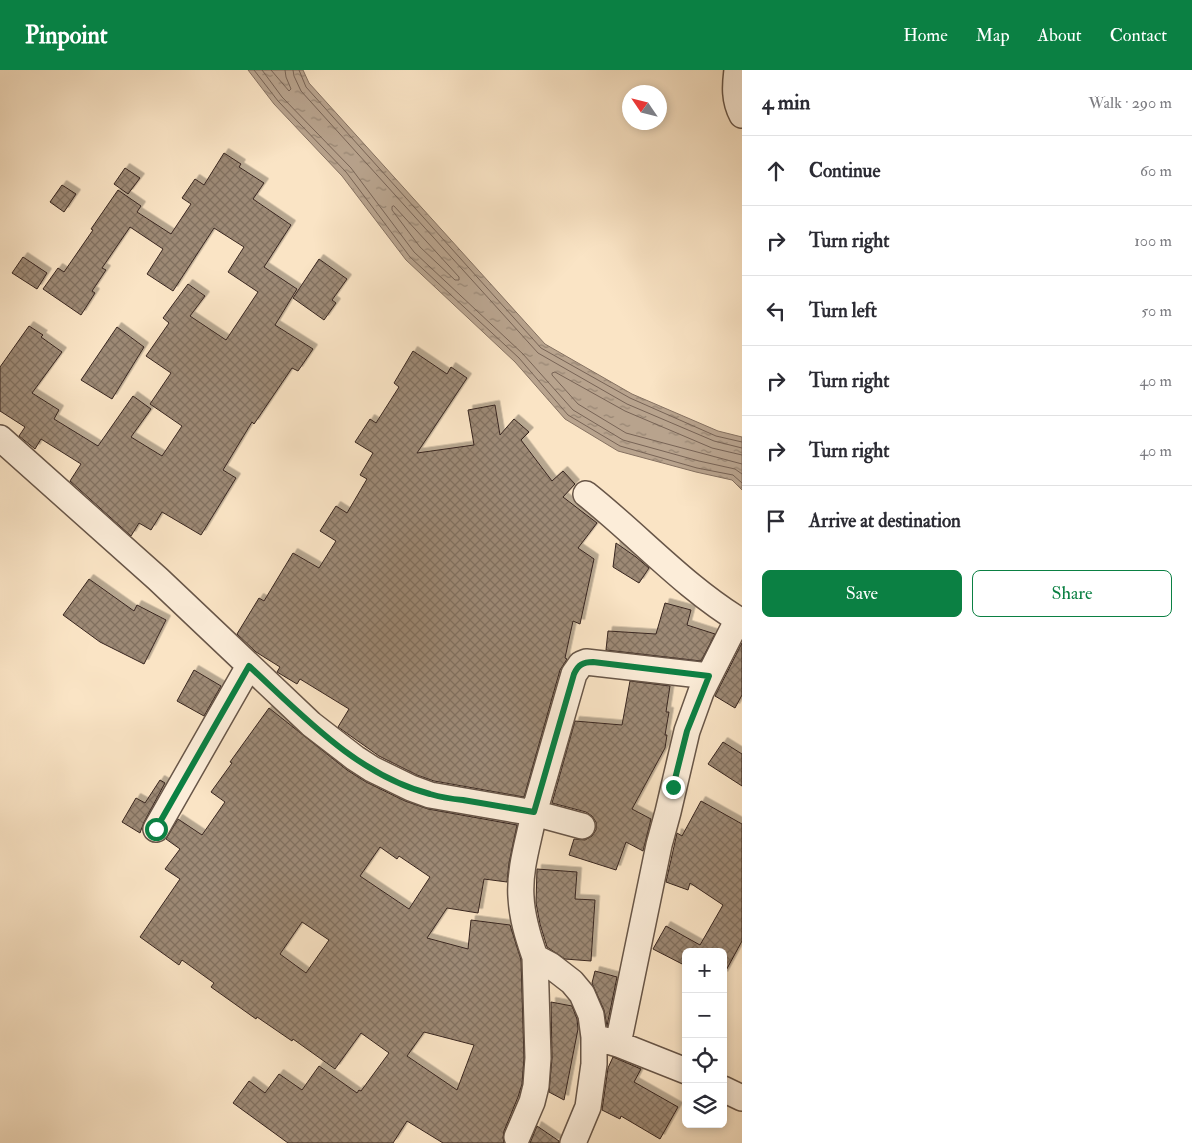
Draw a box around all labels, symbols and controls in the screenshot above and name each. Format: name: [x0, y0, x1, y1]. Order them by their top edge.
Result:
text: Pinpoint: [25, 20, 108, 51]
text: Home: [903, 24, 948, 47]
text: Map: [976, 24, 1010, 47]
text: About: [1038, 24, 1082, 47]
text: Contact: [1110, 24, 1167, 47]
north arrow: [622, 85, 667, 130]
text: 4 min: [762, 89, 810, 116]
text: Walk · 290 m: [1089, 93, 1172, 113]
icon: ahead: [762, 157, 790, 185]
text: Continue: [809, 159, 880, 183]
text: 60 m: [1140, 161, 1172, 181]
icon: right: [762, 227, 790, 255]
text: Turn right: [809, 229, 889, 253]
text: 100 m: [1134, 231, 1172, 251]
icon: left: [762, 297, 790, 325]
text: Turn left: [809, 299, 877, 323]
text: 50 m: [1141, 301, 1172, 321]
icon: right: [762, 367, 790, 395]
text: Turn right: [809, 369, 889, 393]
text: 40 m: [1139, 371, 1172, 391]
icon: right: [762, 437, 790, 465]
text: Turn right: [809, 439, 889, 463]
text: 40 m: [1139, 441, 1172, 461]
icon: arrive: [762, 507, 790, 535]
text: Arrive at destination: [809, 509, 961, 533]
button: Save: [762, 570, 962, 617]
button: Share: [972, 570, 1172, 617]
route end: [662, 776, 685, 799]
route start: [145, 818, 168, 841]
map controls: [682, 948, 727, 1128]
button: +: [682, 948, 727, 993]
button: −: [682, 993, 727, 1038]
button: locate: [682, 1038, 727, 1083]
button: layers: [682, 1083, 727, 1128]

